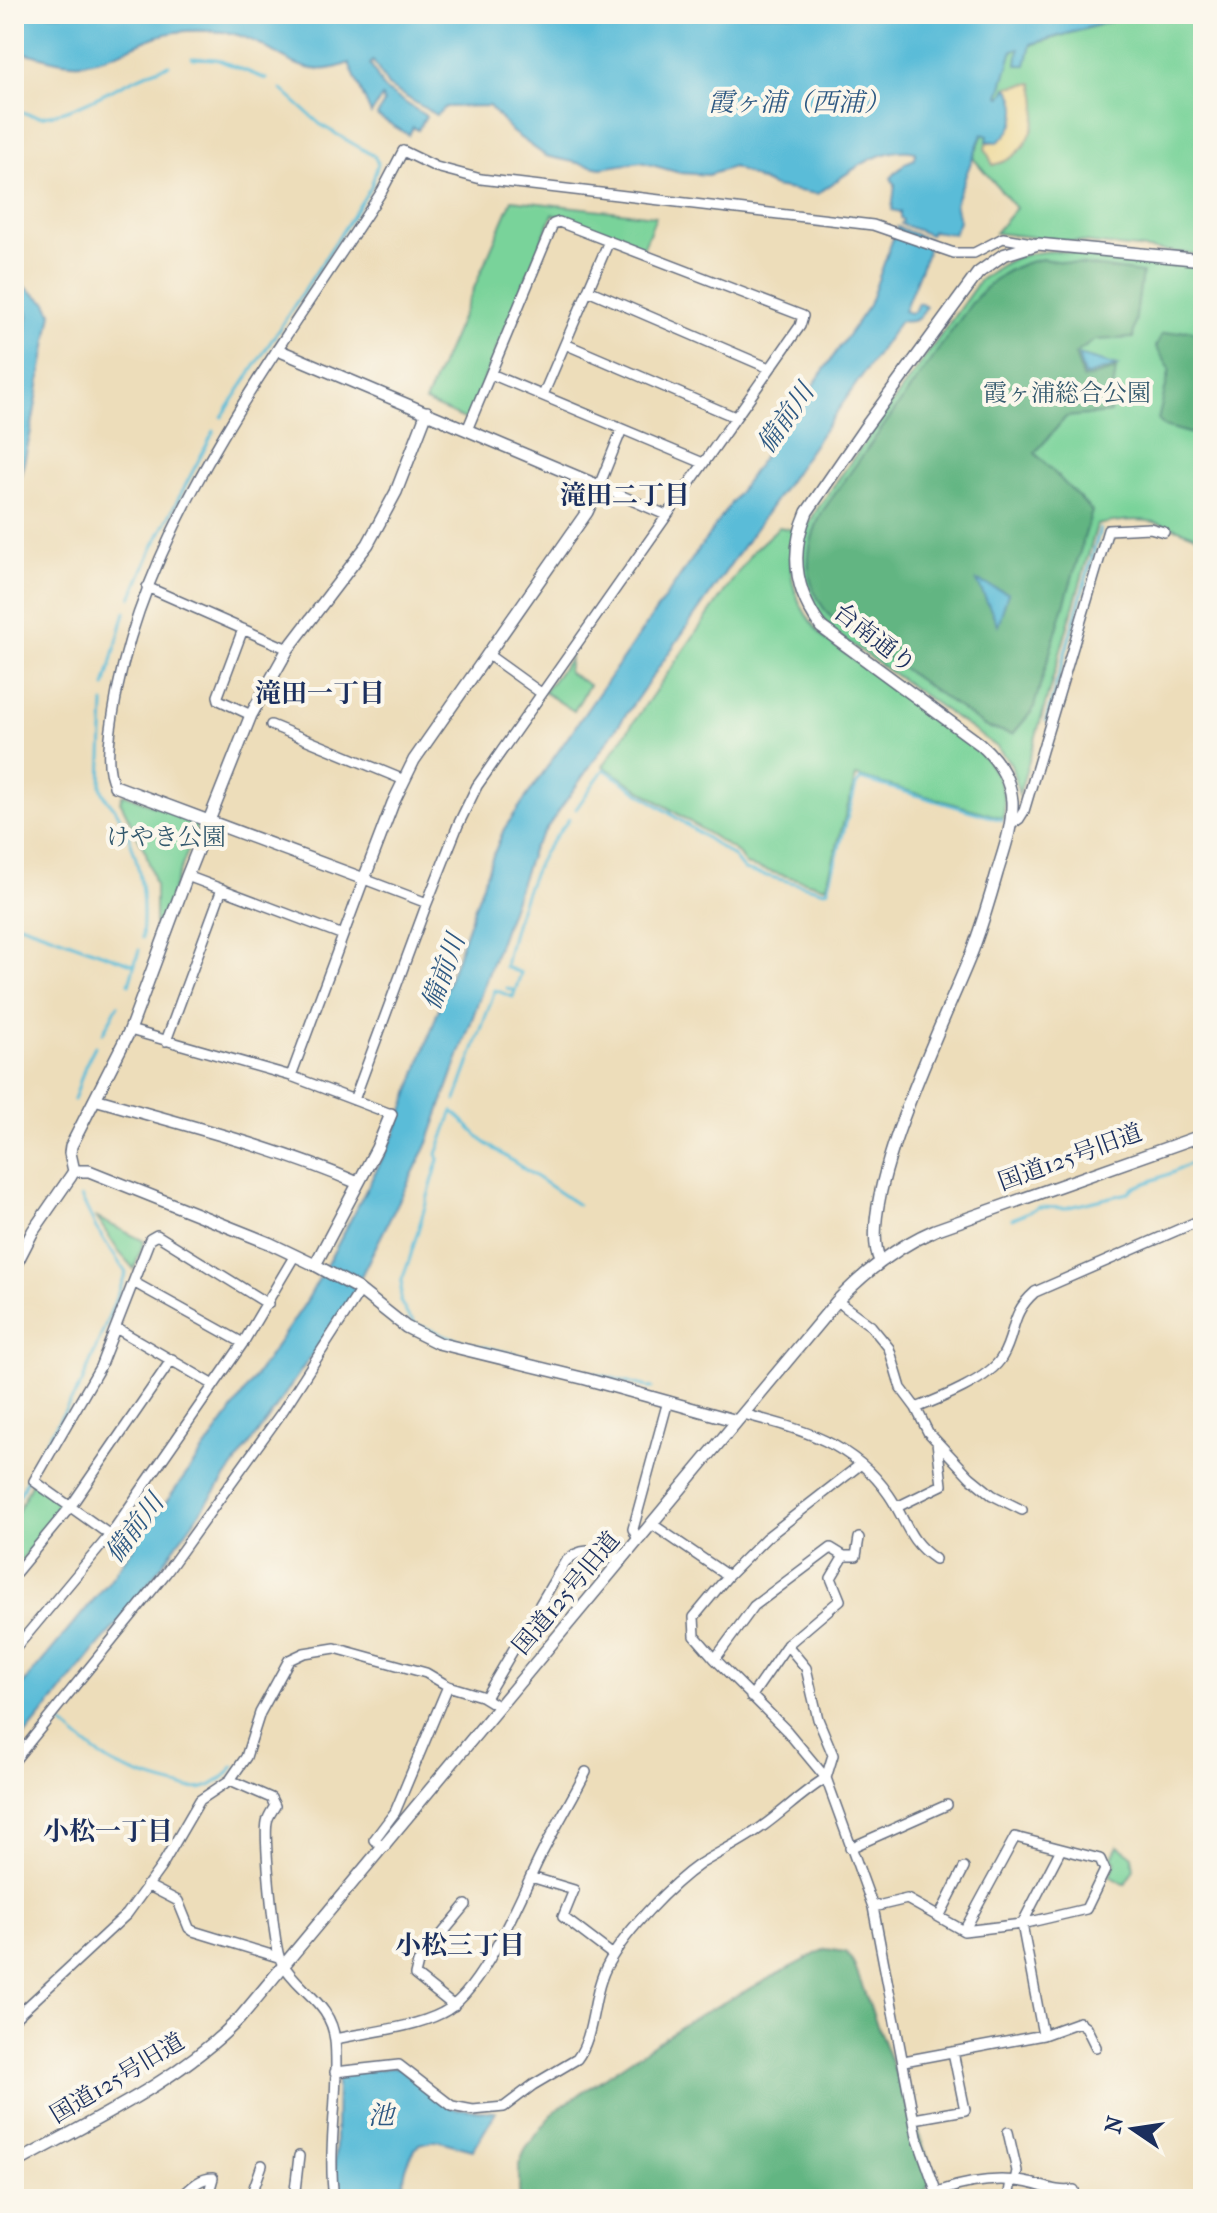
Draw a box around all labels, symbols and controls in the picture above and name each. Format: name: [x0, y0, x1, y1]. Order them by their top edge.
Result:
water label: 霞ヶ浦（西浦）: [708, 87, 890, 118]
water label: 備前川: [750, 375, 822, 459]
park label: 霞ヶ浦総合公園: [983, 379, 1151, 407]
district label: 滝田二丁目: [560, 480, 690, 511]
street label: 台南通り: [829, 597, 921, 679]
district label: 滝田一丁目: [255, 678, 385, 709]
park label: けやき公園: [106, 823, 226, 851]
water label: 備前川: [416, 927, 472, 1014]
street label: 国道125号旧道: [994, 1118, 1146, 1196]
water label: 備前川: [99, 1485, 172, 1569]
street label: 国道125号旧道: [507, 1526, 625, 1660]
district label: 小松一丁目: [43, 1816, 173, 1847]
district label: 小松三丁目: [395, 1930, 525, 1961]
street label: 国道125号旧道: [45, 2027, 189, 2129]
north arrow: [1093, 2089, 1173, 2169]
water label: 池: [368, 2100, 397, 2131]
text: N: [1100, 2113, 1129, 2136]

